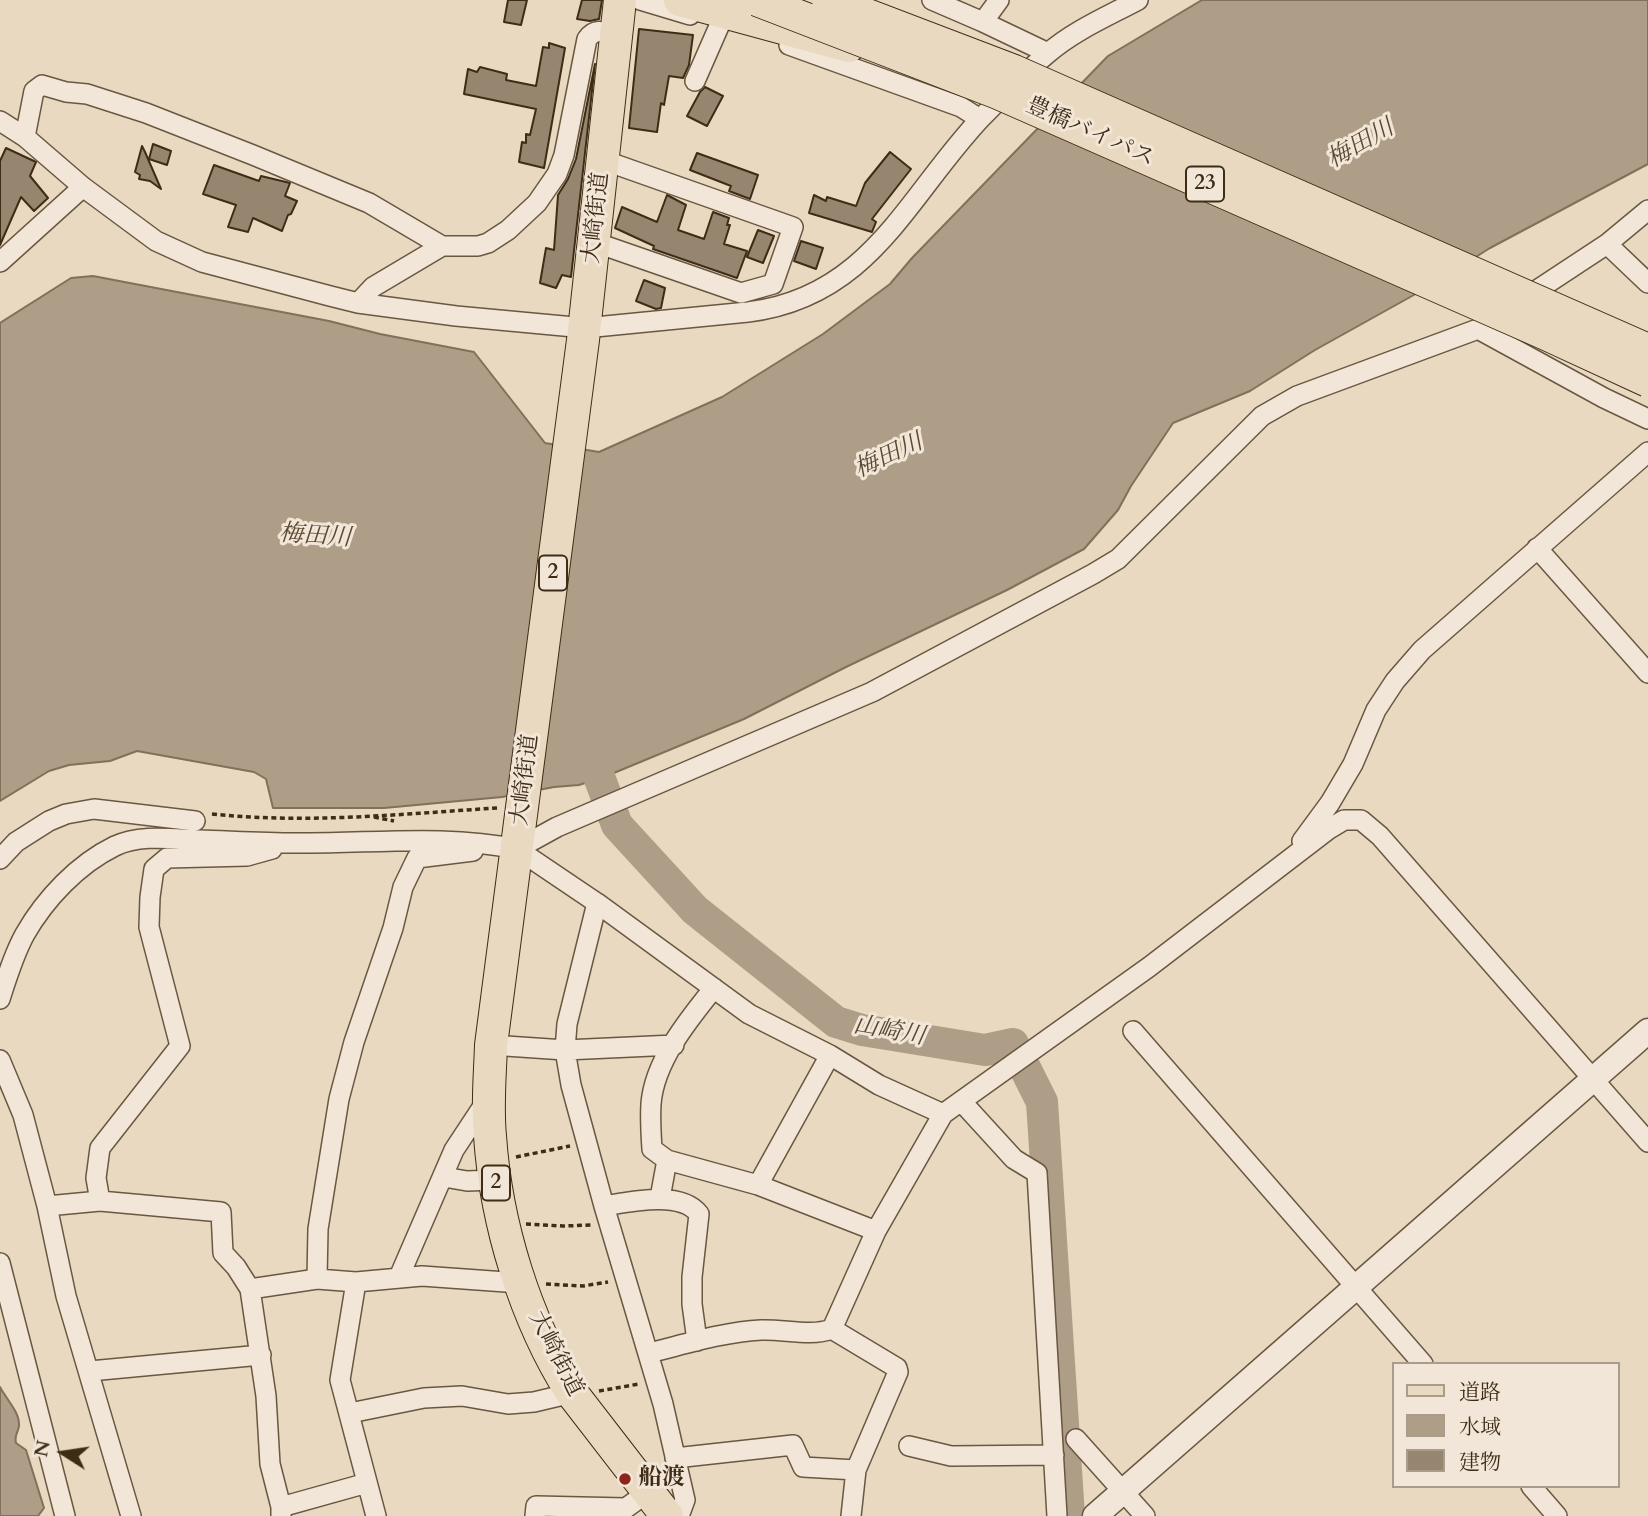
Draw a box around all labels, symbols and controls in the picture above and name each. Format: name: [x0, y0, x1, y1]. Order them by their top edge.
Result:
street label: 豊橋バイパス: [1021, 92, 1159, 174]
water label: 梅田川: [1323, 115, 1399, 175]
road number: 23: [1186, 166, 1224, 202]
street label: 大崎街道: [578, 171, 616, 265]
water label: 梅田川: [850, 429, 928, 485]
water label: 梅田川: [278, 520, 352, 554]
road number: 2: [539, 556, 567, 590]
street label: 大崎街道: [507, 733, 545, 827]
water label: 山崎川: [851, 1012, 927, 1052]
road number: 2: [482, 1166, 510, 1200]
street label: 大崎街道: [522, 1307, 588, 1401]
legend: [1392, 1362, 1620, 1488]
text: 道路: [1459, 1378, 1501, 1407]
text: 水域: [1459, 1413, 1501, 1442]
north arrow: [28, 1418, 98, 1488]
text: N: [28, 1438, 57, 1459]
text: 建物: [1459, 1448, 1501, 1477]
place label: 船渡: [639, 1465, 685, 1493]
marker: 船渡: [617, 1471, 633, 1487]

